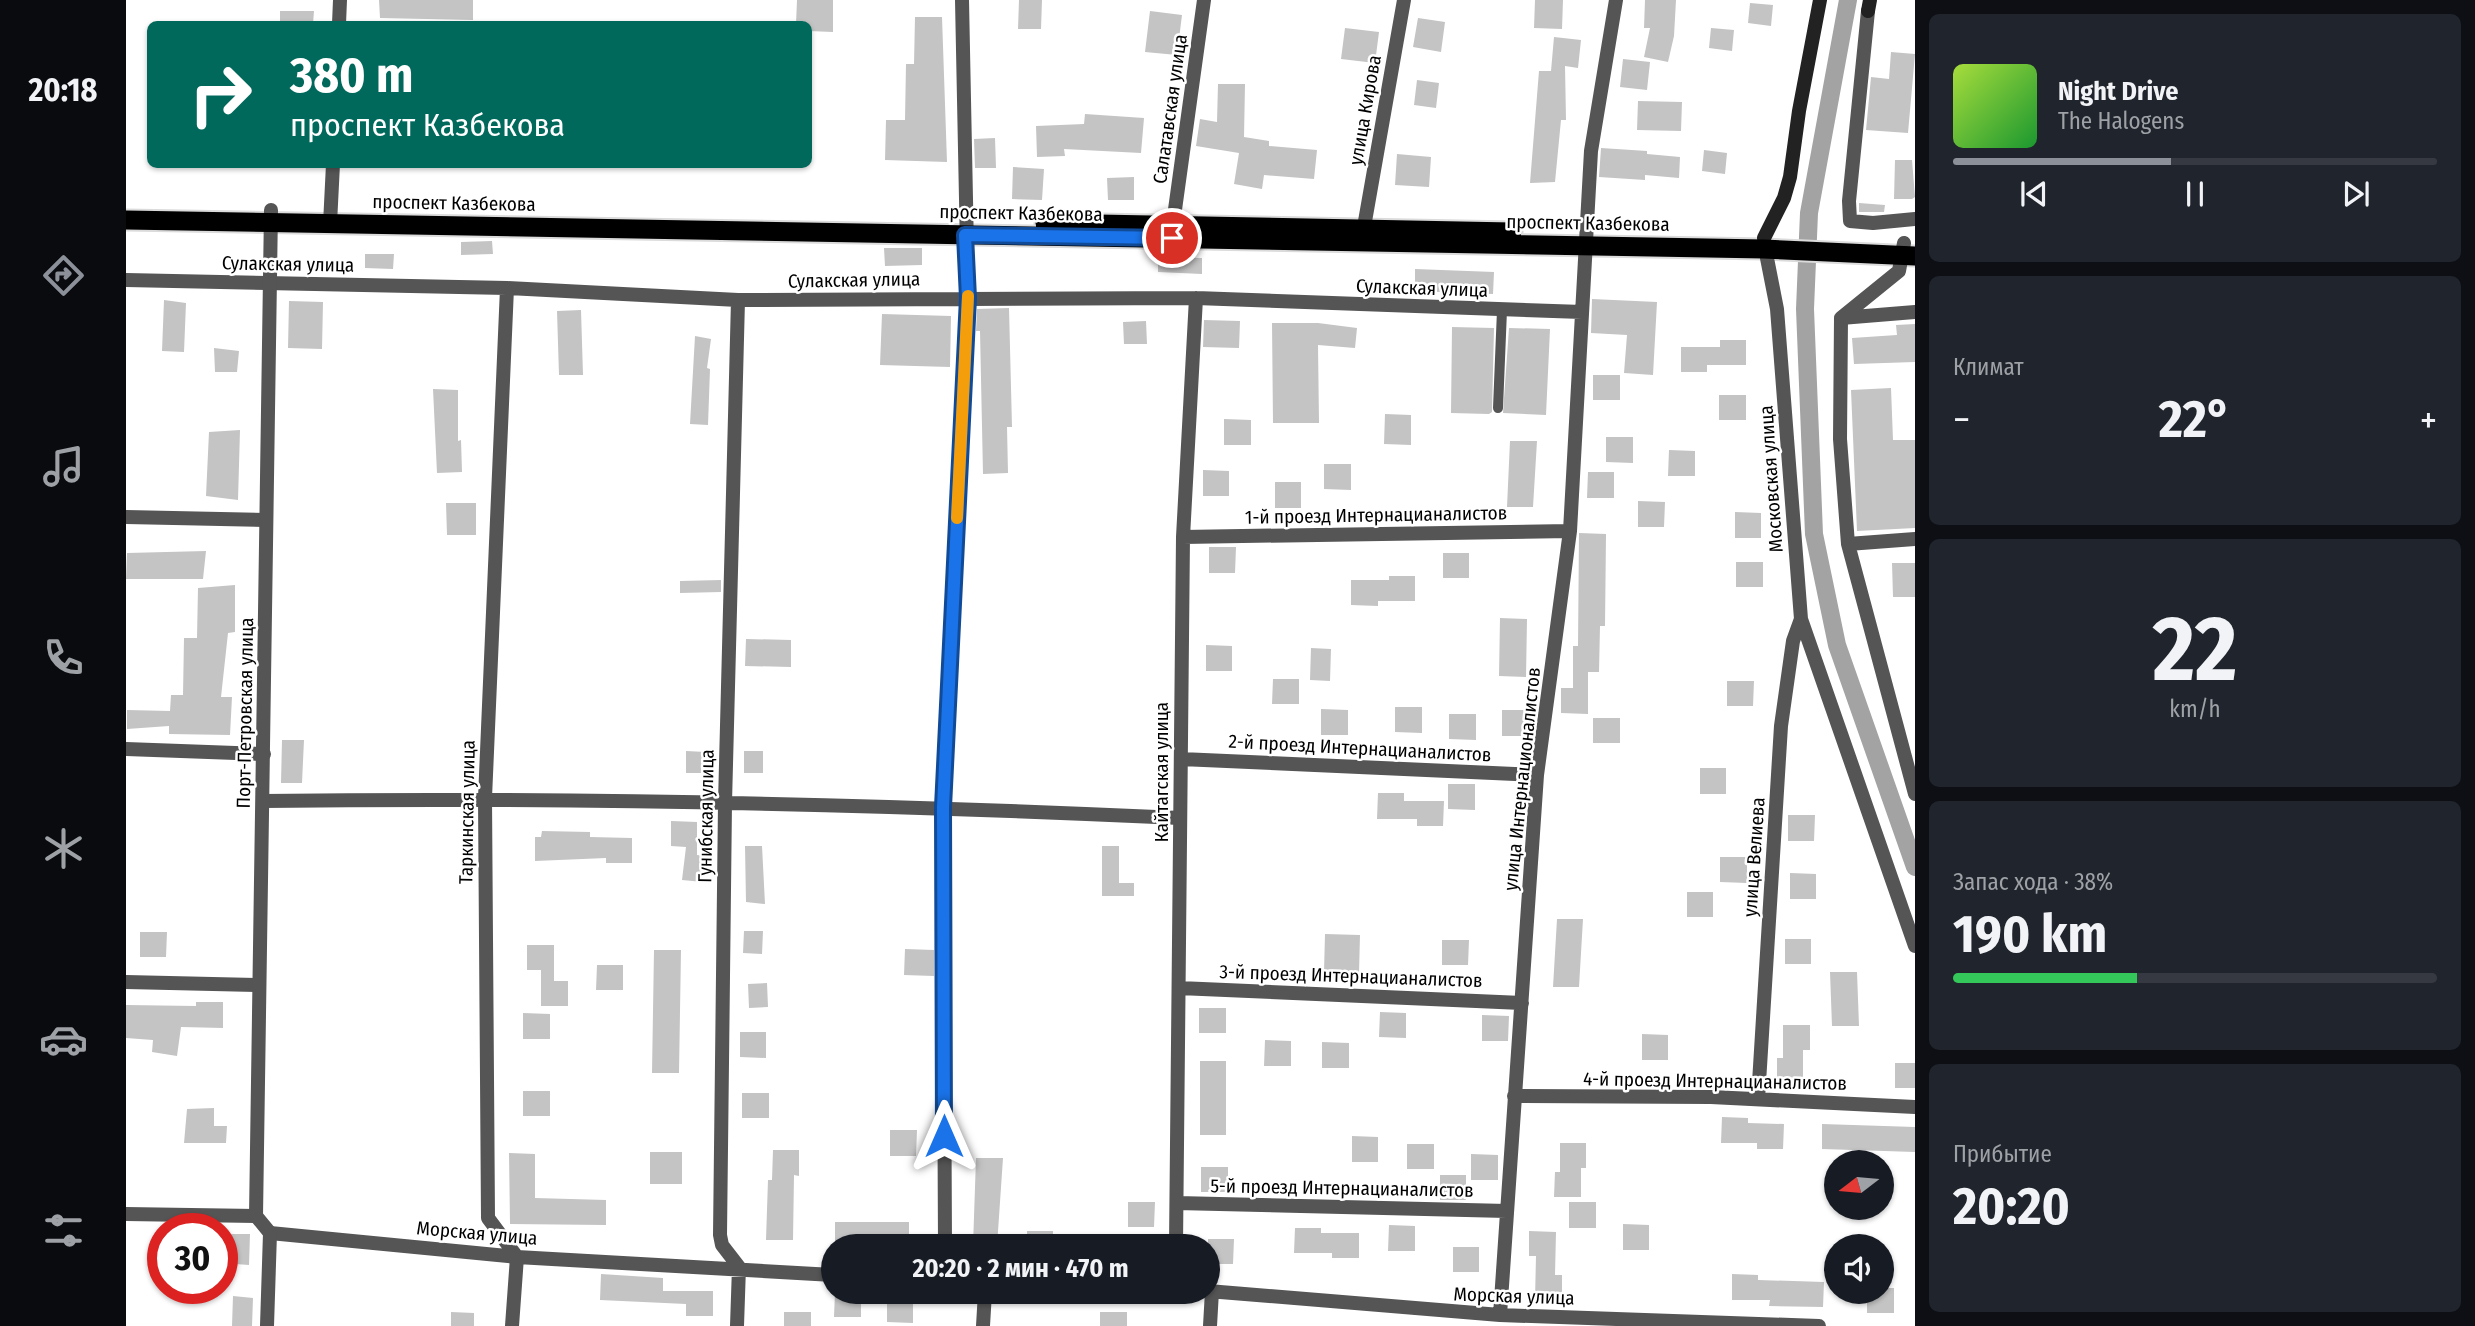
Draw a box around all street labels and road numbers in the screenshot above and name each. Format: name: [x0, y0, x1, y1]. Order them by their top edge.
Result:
street label: Салатавская улица: [1148, 33, 1192, 185]
street label: улица Кирова: [1344, 53, 1386, 167]
street label: проспект Казбекова: [372, 190, 536, 216]
street label: проспект Казбекова: [939, 200, 1103, 226]
street label: проспект Казбекова: [1506, 210, 1670, 236]
street label: Сулакская улица: [222, 251, 354, 277]
street label: Сулакская улица: [788, 267, 920, 293]
street label: Сулакская улица: [1355, 274, 1489, 302]
street label: Московская улица: [1754, 405, 1788, 553]
street label: 1-й проезд Интернацианалистов: [1245, 501, 1507, 529]
street label: Порт-Петровская улица: [232, 617, 258, 809]
street label: улица Интернационалистов: [1499, 666, 1545, 892]
street label: Кайтагская улица: [1150, 702, 1173, 842]
street label: 2-й проезд Интернацианалистов: [1228, 730, 1492, 766]
street label: Таркинская улица: [454, 740, 480, 884]
street label: Гунибская улица: [693, 749, 719, 883]
street label: улица Велиева: [1738, 796, 1770, 918]
street label: 3-й проезд Интернацианалистов: [1219, 960, 1483, 992]
street label: 4-й проезд Интернацианалистов: [1583, 1067, 1847, 1095]
street label: 5-й проезд Интернацианалистов: [1210, 1174, 1474, 1202]
street label: Морская улица: [416, 1216, 538, 1250]
street label: Морская улица: [1453, 1282, 1575, 1310]

